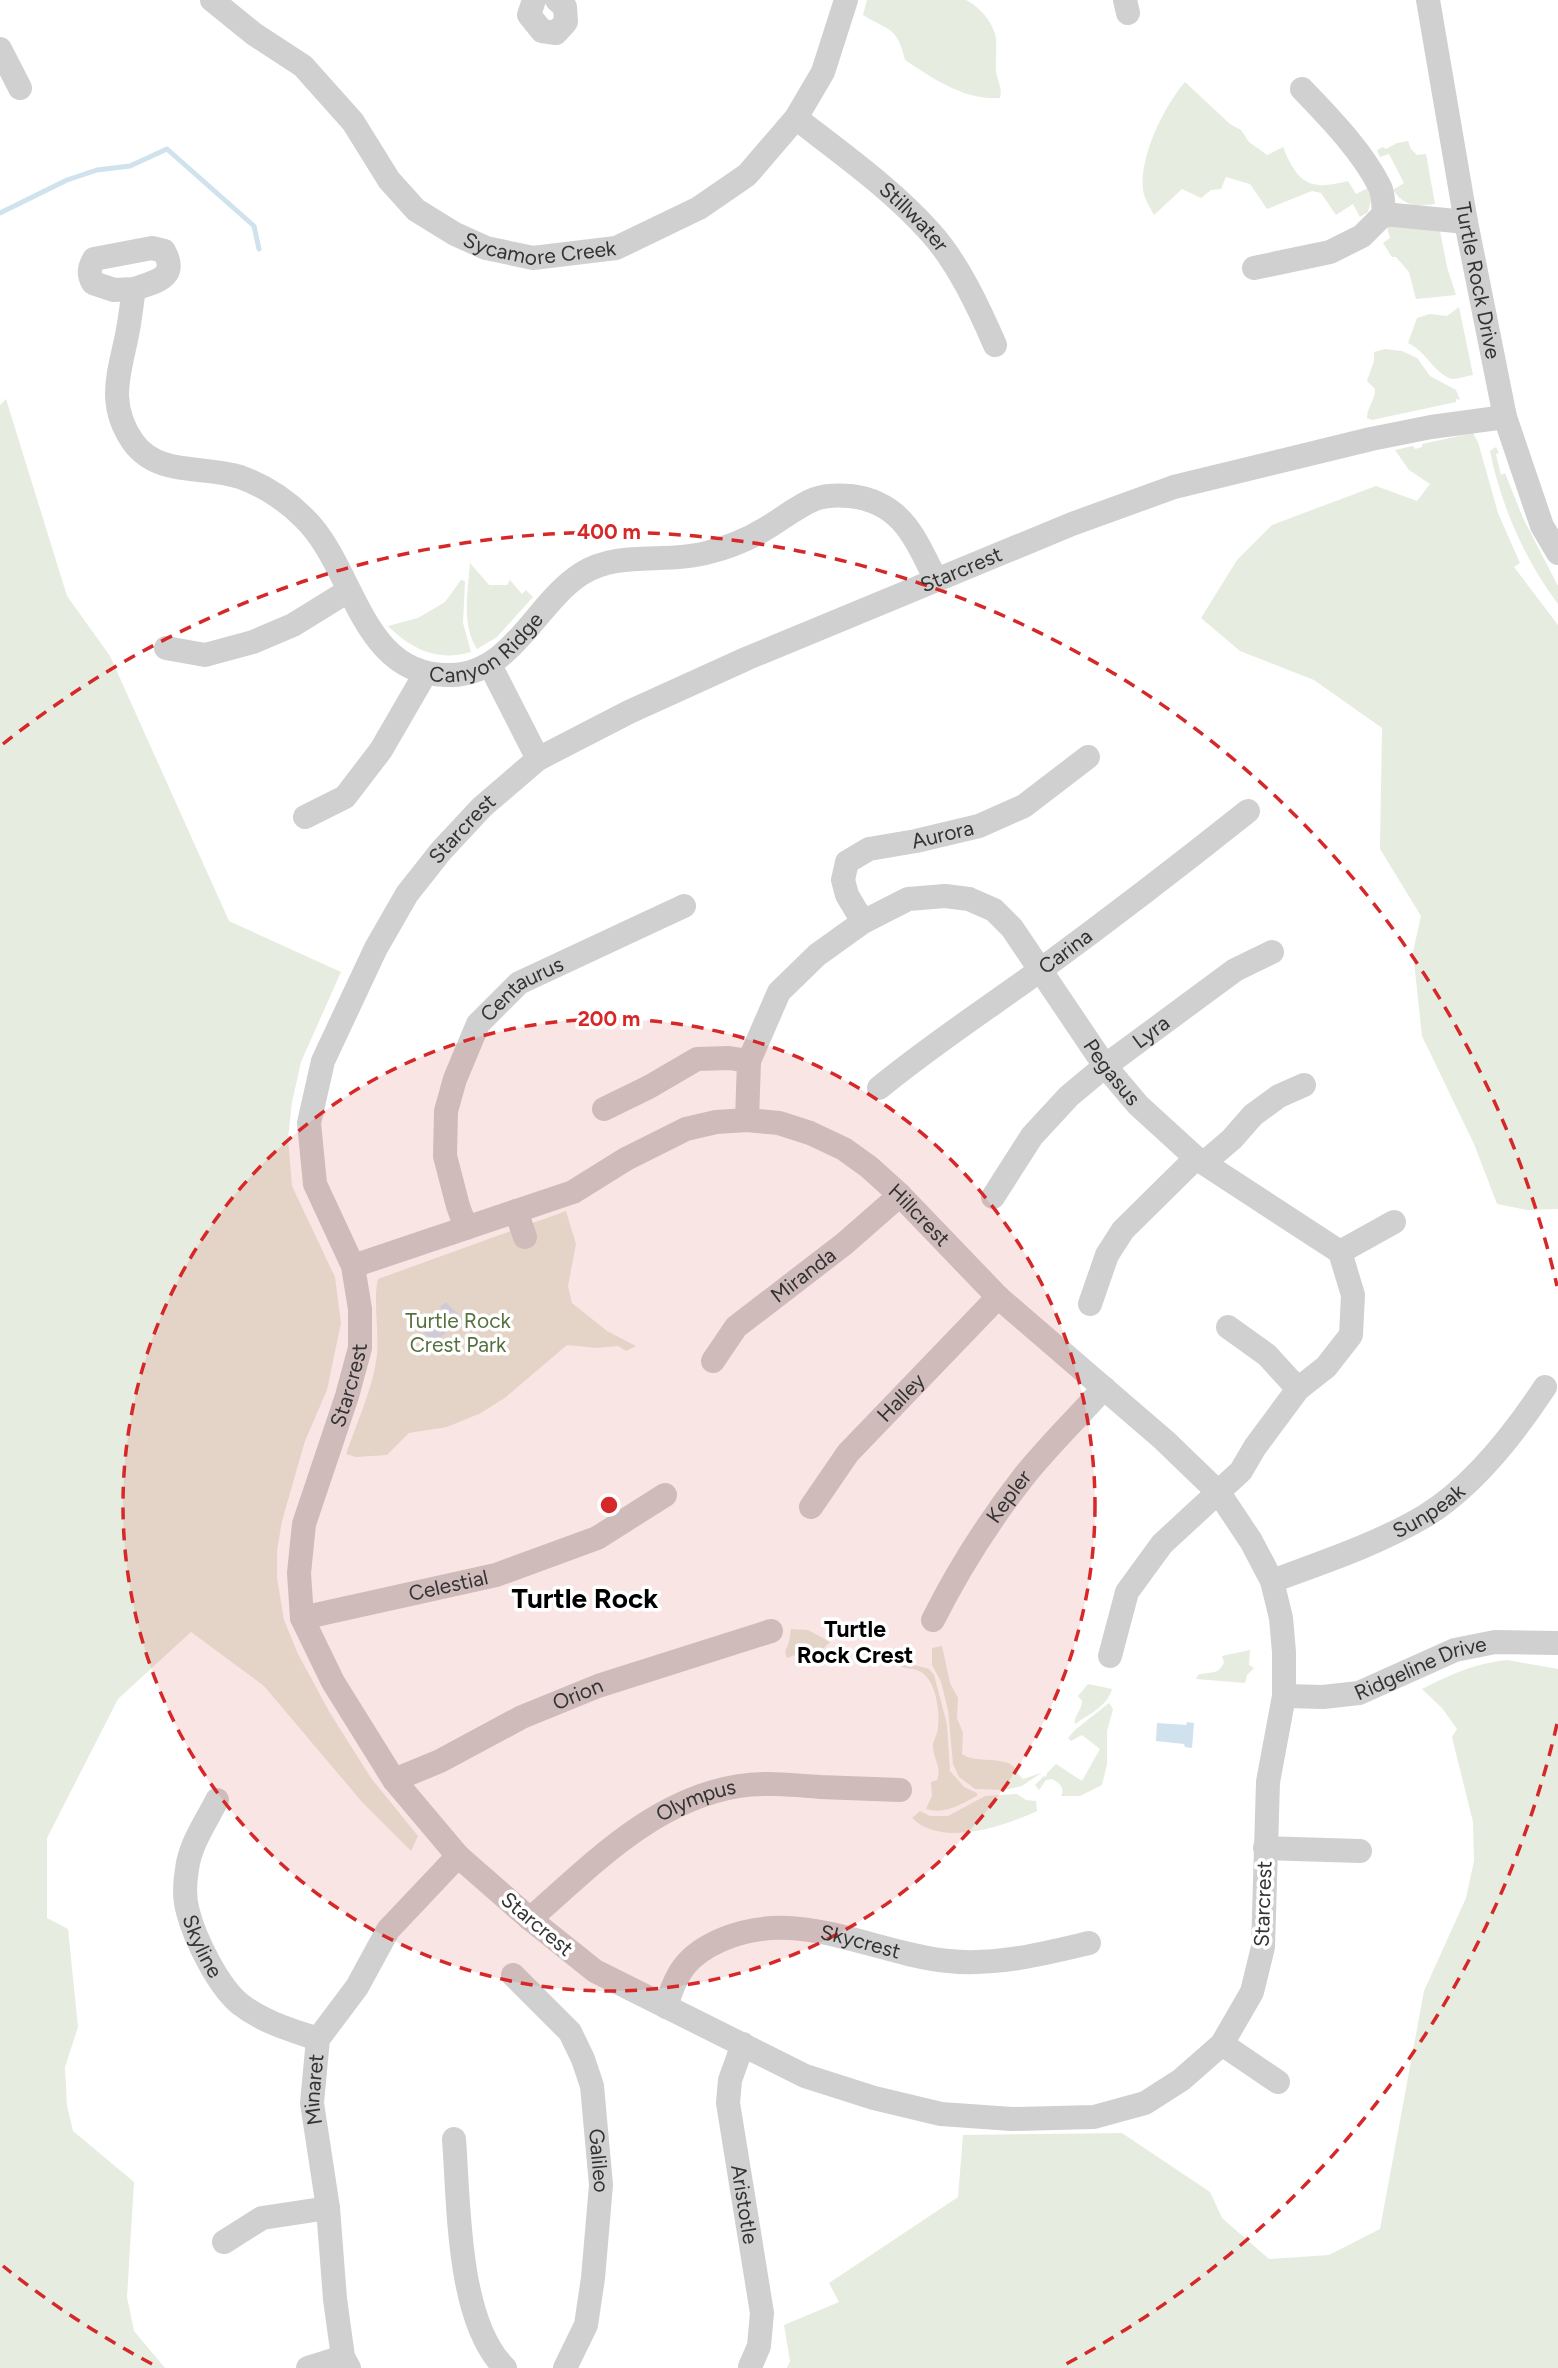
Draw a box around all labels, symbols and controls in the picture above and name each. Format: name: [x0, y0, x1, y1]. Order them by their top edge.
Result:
street label: Stillwater: [874, 176, 954, 256]
street label: Turtle Rock Drive: [1451, 200, 1506, 361]
street label: Sycamore Creek: [460, 226, 618, 271]
text: 400 m: [577, 519, 641, 544]
street label: Starcrest: [916, 541, 1006, 597]
street label: Canyon Ridge: [428, 607, 548, 687]
street label: Starcrest: [423, 788, 500, 868]
street label: Aurora: [909, 815, 976, 854]
street label: Carina: [1033, 923, 1097, 979]
street label: Centaurus: [475, 951, 567, 1027]
text: 200 m: [578, 1006, 640, 1031]
street label: Lyra: [1127, 1010, 1174, 1053]
street label: Pegasus: [1078, 1034, 1146, 1110]
street label: Hillcrest: [884, 1178, 955, 1251]
street label: Miranda: [766, 1242, 840, 1308]
park label: Turtle Rock Crest Park: [405, 1308, 512, 1357]
street label: Starcrest: [324, 1343, 372, 1430]
street label: Halley: [872, 1368, 930, 1427]
street label: Kepler: [981, 1465, 1036, 1528]
street label: Sunpeak: [1388, 1478, 1470, 1543]
centre of rings: [597, 1493, 621, 1517]
street label: Celestial: [406, 1564, 490, 1606]
district label: Turtle Rock: [512, 1581, 658, 1615]
district label: Turtle Rock Crest: [797, 1615, 913, 1669]
street label: Ridgeline Drive: [1350, 1631, 1489, 1705]
street label: Orion: [549, 1672, 606, 1715]
street label: Olympus: [651, 1774, 738, 1827]
street label: Starcrest: [1249, 1860, 1276, 1948]
street label: Starcrest: [496, 1886, 578, 1961]
street label: Skyline: [177, 1911, 228, 1982]
street label: Skycrest: [818, 1919, 903, 1964]
street label: Minaret: [299, 2053, 329, 2127]
street label: Galileo: [584, 2127, 614, 2194]
street label: Aristotle: [726, 2163, 764, 2246]

